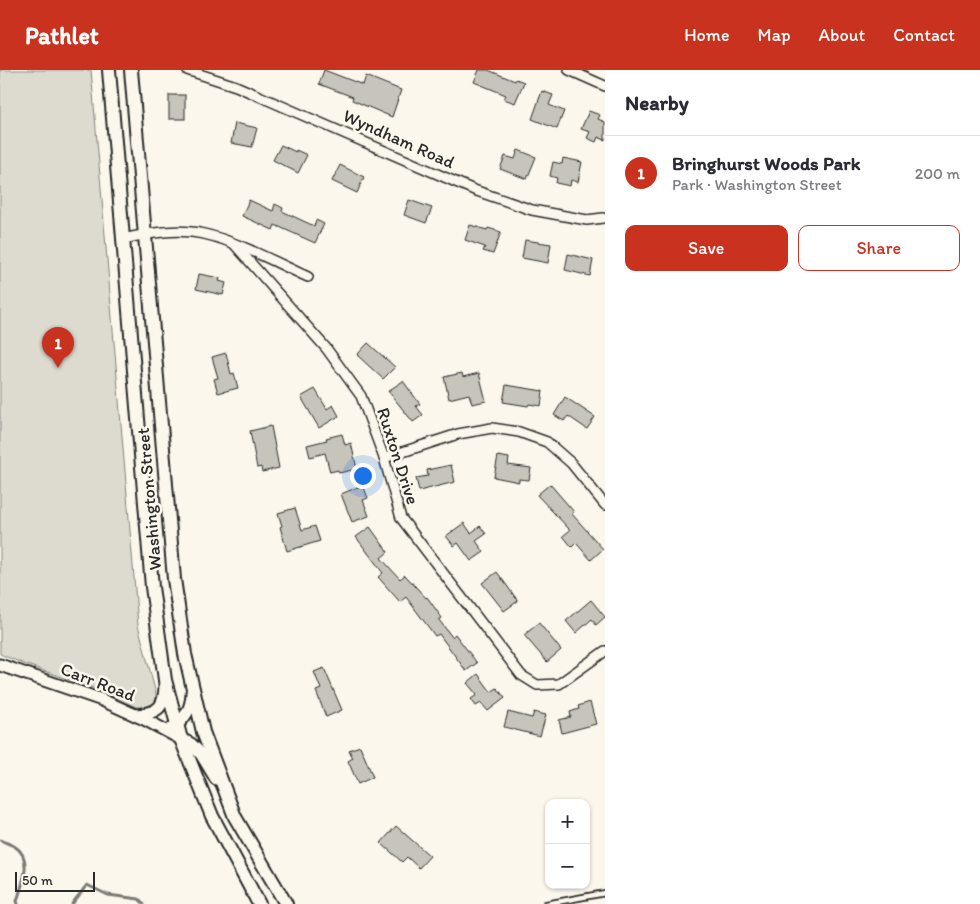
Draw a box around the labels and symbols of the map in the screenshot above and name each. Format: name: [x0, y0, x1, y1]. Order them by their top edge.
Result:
street label: Wyndham Road: [340, 105, 458, 173]
pin: 1: [42, 327, 74, 368]
street label: Ruxton Drive: [372, 405, 424, 507]
street label: Washington Street: [132, 427, 166, 571]
your location: [350, 463, 376, 489]
street label: Carr Road: [57, 658, 139, 706]
scale bar: [15, 869, 95, 892]

